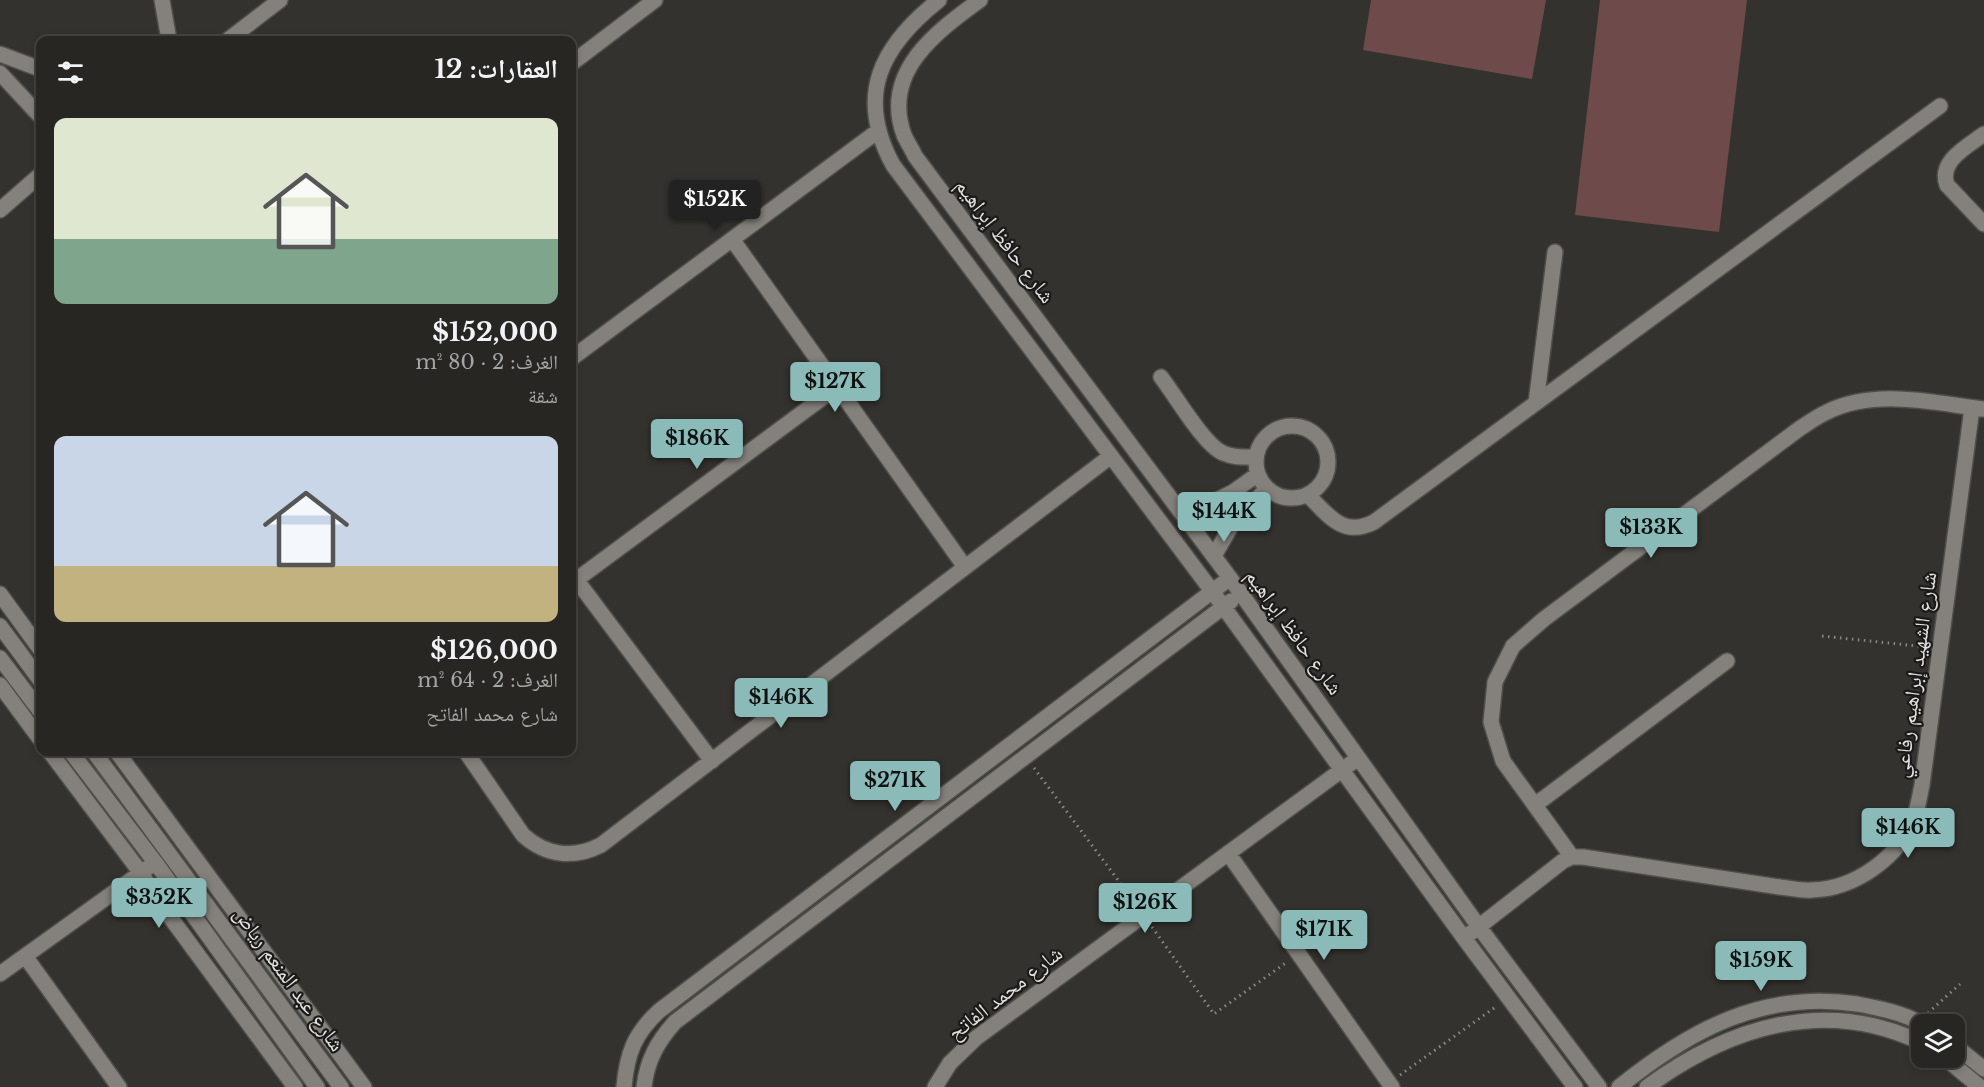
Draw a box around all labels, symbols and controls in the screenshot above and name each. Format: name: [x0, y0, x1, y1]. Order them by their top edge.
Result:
text: العقارات: 12: [434, 53, 558, 85]
icon: filters: [54, 56, 87, 89]
icon: home: [252, 157, 360, 265]
street label: شارع حافظ إبراهيم: [949, 174, 1060, 309]
pin: $152K: [673, 180, 757, 231]
text: $152K: [684, 187, 746, 211]
text: $152,000: [432, 316, 558, 348]
text: الغرف: 2 · 80 m²: [415, 350, 558, 374]
pin: $127K: [793, 362, 877, 413]
text: $127K: [804, 369, 866, 393]
text: شقة: [528, 384, 558, 408]
pin: $186K: [655, 419, 739, 470]
text: $186K: [665, 426, 729, 450]
icon: home: [252, 475, 360, 583]
pin: $144K: [1182, 492, 1266, 543]
text: $144K: [1192, 499, 1256, 523]
pin: $133K: [1609, 508, 1693, 559]
text: $133K: [1619, 515, 1683, 539]
street label: شارع حافظ إبراهيم: [1239, 564, 1348, 701]
street label: شارع الشهيد إبراهيم رفاعي: [1888, 570, 1946, 780]
text: $126,000: [430, 634, 558, 666]
text: الغرف: 2 · 64 m²: [417, 668, 558, 692]
pin: $146K: [739, 678, 823, 729]
text: $146K: [749, 685, 813, 709]
text: شارع محمد الفاتح: [426, 702, 558, 726]
pin: $271K: [853, 761, 937, 812]
text: $271K: [864, 768, 926, 792]
pin: $146K: [1866, 808, 1950, 859]
text: $146K: [1876, 815, 1940, 839]
pin: $352K: [117, 878, 201, 929]
pin: $126K: [1103, 883, 1187, 934]
text: $352K: [126, 885, 192, 909]
text: $126K: [1113, 890, 1177, 914]
street label: شارع عبد المنعم رياض: [227, 902, 350, 1057]
pin: $171K: [1282, 910, 1366, 961]
text: $171K: [1295, 917, 1353, 941]
street label: شارع محمد الفاتح: [943, 940, 1067, 1046]
pin: $159K: [1719, 941, 1803, 992]
text: $159K: [1729, 948, 1793, 972]
map controls: [1911, 1014, 1965, 1068]
button: layers: [1911, 1014, 1965, 1068]

